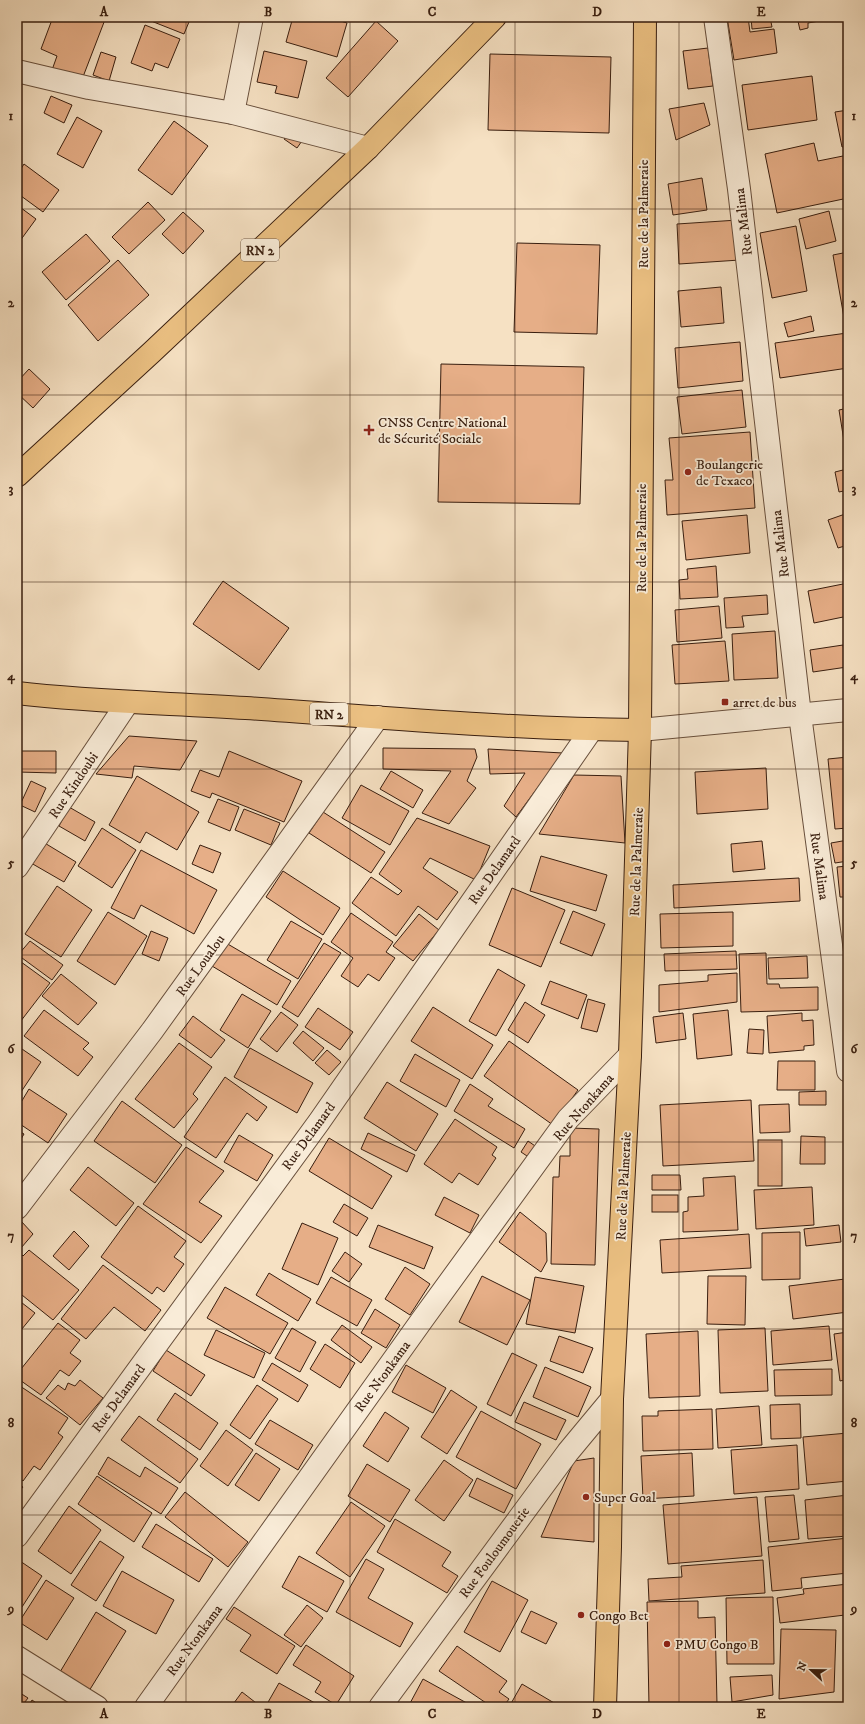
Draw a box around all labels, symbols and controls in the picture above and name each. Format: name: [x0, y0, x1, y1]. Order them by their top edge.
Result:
text: A: [99, 4, 109, 20]
text: B: [264, 4, 272, 20]
text: C: [428, 4, 437, 20]
text: D: [592, 4, 602, 20]
text: E: [756, 4, 766, 20]
text: 1: [9, 108, 14, 124]
text: 1: [852, 108, 857, 124]
street label: Rue de la Palmeraie: [635, 159, 653, 268]
street label: Rue Malima: [731, 187, 757, 257]
road number: RN 2: [241, 239, 279, 261]
text: 2: [8, 295, 15, 311]
text: 2: [851, 295, 858, 311]
place label: CNSS Centre National de Sécurité Sociale: [378, 414, 507, 448]
marker: CNSS Centre National de Sécurité Sociale: [363, 424, 375, 436]
place label: Boulangerie de Texaco: [696, 456, 763, 490]
marker: Boulangerie de Texaco: [683, 467, 693, 477]
text: 3: [9, 481, 14, 497]
text: 3: [852, 481, 857, 497]
street label: Rue de la Palmeraie: [633, 483, 651, 592]
street label: Rue Malima: [768, 509, 794, 579]
text: 4: [6, 668, 15, 685]
text: 4: [849, 668, 858, 685]
place label: arret de bus: [733, 694, 797, 712]
marker: arret de bus: [720, 697, 730, 707]
road number: RN 2: [310, 703, 348, 725]
street label: Rue Kindoubi: [45, 749, 103, 822]
street label: Rue de la Palmeraie: [626, 807, 648, 917]
street label: Rue Malima: [805, 831, 833, 901]
street label: Rue Delamard: [465, 833, 525, 908]
text: 5: [7, 855, 15, 871]
text: 5: [850, 855, 858, 871]
street label: Rue Loualou: [172, 931, 229, 1000]
text: 6: [8, 1041, 16, 1057]
text: 6: [851, 1041, 859, 1057]
street label: Rue Ntonkama: [549, 1070, 618, 1145]
street label: Rue Delamard: [278, 1099, 340, 1174]
street label: Rue de la Palmeraie: [612, 1131, 636, 1241]
text: 7: [8, 1228, 15, 1244]
text: 7: [851, 1228, 858, 1244]
street label: Rue Ntonkama: [351, 1337, 415, 1416]
street label: Rue Delamard: [88, 1361, 150, 1436]
text: 8: [8, 1415, 15, 1431]
text: 8: [851, 1415, 858, 1431]
place label: Super Goal: [594, 1489, 657, 1507]
marker: Super Goal: [581, 1492, 591, 1502]
street label: Rue Fouloumouerie: [456, 1503, 534, 1602]
text: 9: [7, 1601, 14, 1617]
street label: Rue Ntonkama: [163, 1601, 227, 1680]
text: 9: [850, 1601, 857, 1617]
place label: Congo Bet: [589, 1607, 649, 1625]
marker: Congo Bet: [576, 1610, 586, 1620]
place label: PMU Congo B: [675, 1636, 759, 1654]
marker: PMU Congo B: [662, 1639, 672, 1649]
north arrow: [791, 1650, 831, 1690]
text: N: [794, 1660, 811, 1673]
text: A: [99, 1706, 109, 1722]
text: B: [264, 1706, 272, 1722]
text: C: [428, 1706, 437, 1722]
text: D: [592, 1706, 602, 1722]
text: E: [756, 1706, 766, 1722]

